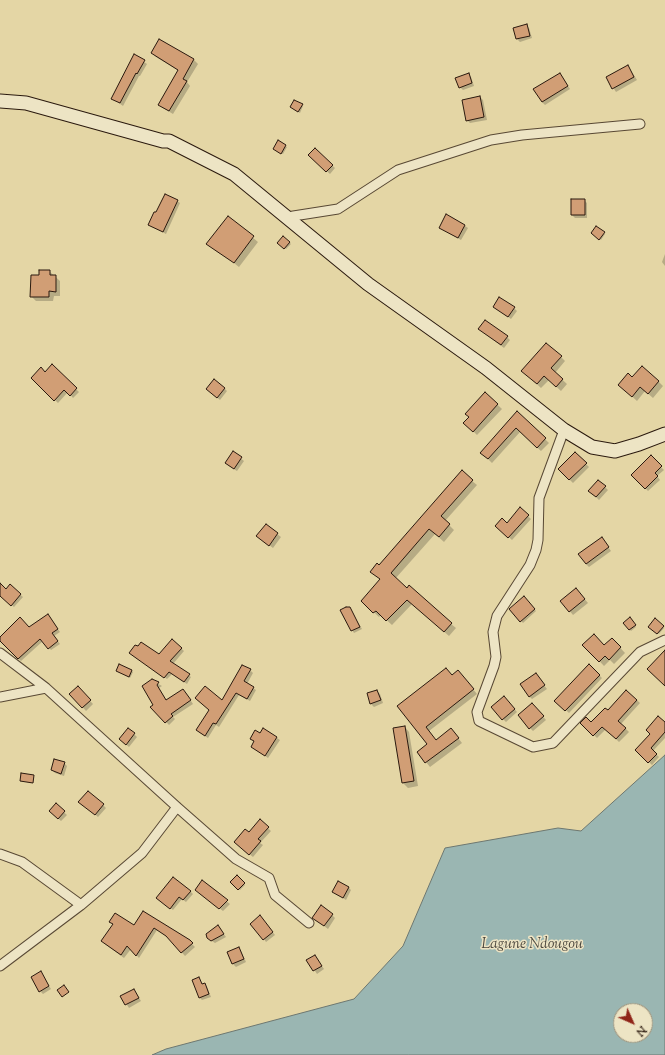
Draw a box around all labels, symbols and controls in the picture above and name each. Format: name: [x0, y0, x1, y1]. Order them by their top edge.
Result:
water label: Lagune Ndougou: [481, 936, 583, 954]
north arrow: [613, 1003, 653, 1043]
text: N: [632, 1022, 650, 1040]

